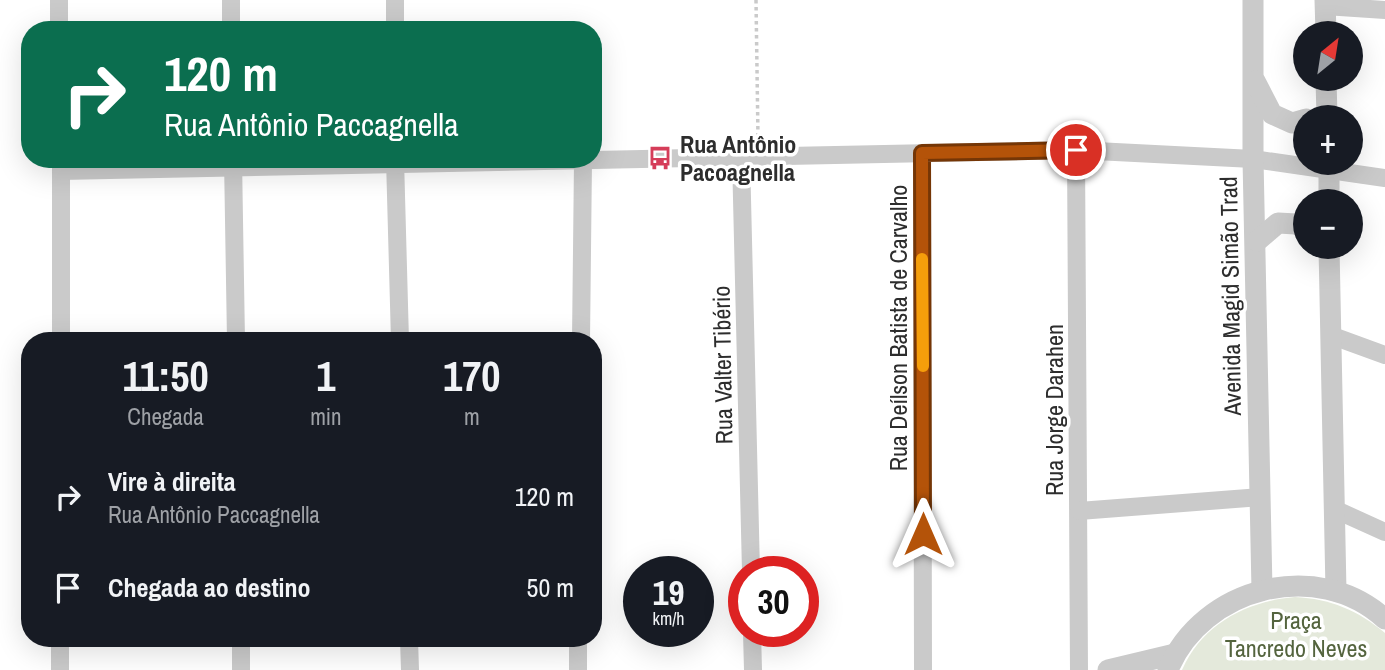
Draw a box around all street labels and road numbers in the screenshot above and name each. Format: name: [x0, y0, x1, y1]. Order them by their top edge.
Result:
street label: Avenida Magid Simão Trad: [1212, 176, 1248, 417]
street label: Rua Deílson Batista de Carvalho: [882, 185, 914, 471]
street label: Rua Valter Tibério: [705, 285, 739, 445]
street label: Rua Jorge Darahen: [1038, 324, 1070, 496]

